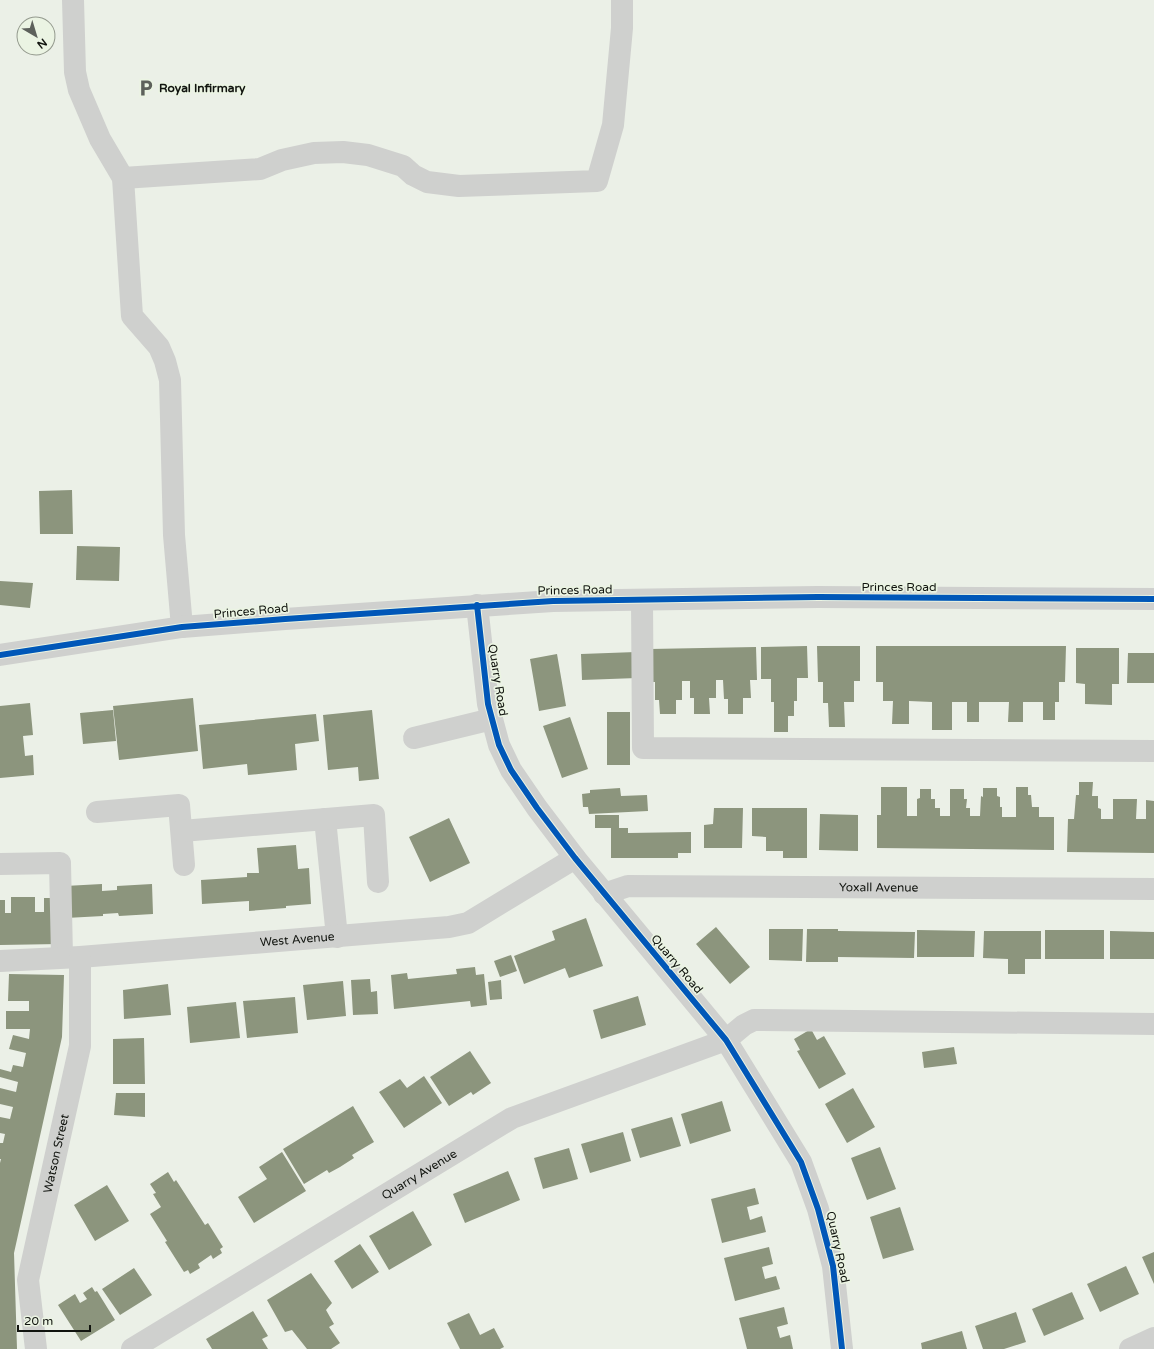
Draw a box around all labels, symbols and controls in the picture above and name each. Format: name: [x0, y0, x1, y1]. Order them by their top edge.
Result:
north arrow: [16, 16, 56, 56]
text: N: [34, 36, 49, 51]
parking icon: Royal Infirmary: [136, 78, 156, 98]
place label: Royal Infirmary: [159, 81, 246, 96]
street label: Princes Road: [861, 580, 937, 594]
street label: Princes Road: [537, 582, 613, 598]
street label: Princes Road: [213, 601, 289, 621]
street label: Quarry Road: [485, 643, 511, 717]
street label: Yoxall Avenue: [839, 880, 919, 895]
street label: West Avenue: [259, 929, 335, 949]
street label: Quarry Road: [648, 932, 706, 996]
street label: Watson Street: [41, 1112, 72, 1194]
street label: Quarry Avenue: [379, 1146, 459, 1203]
street label: Quarry Road: [824, 1210, 852, 1284]
scale bar: [18, 1307, 90, 1333]
text: 20 m: [24, 1314, 53, 1328]

